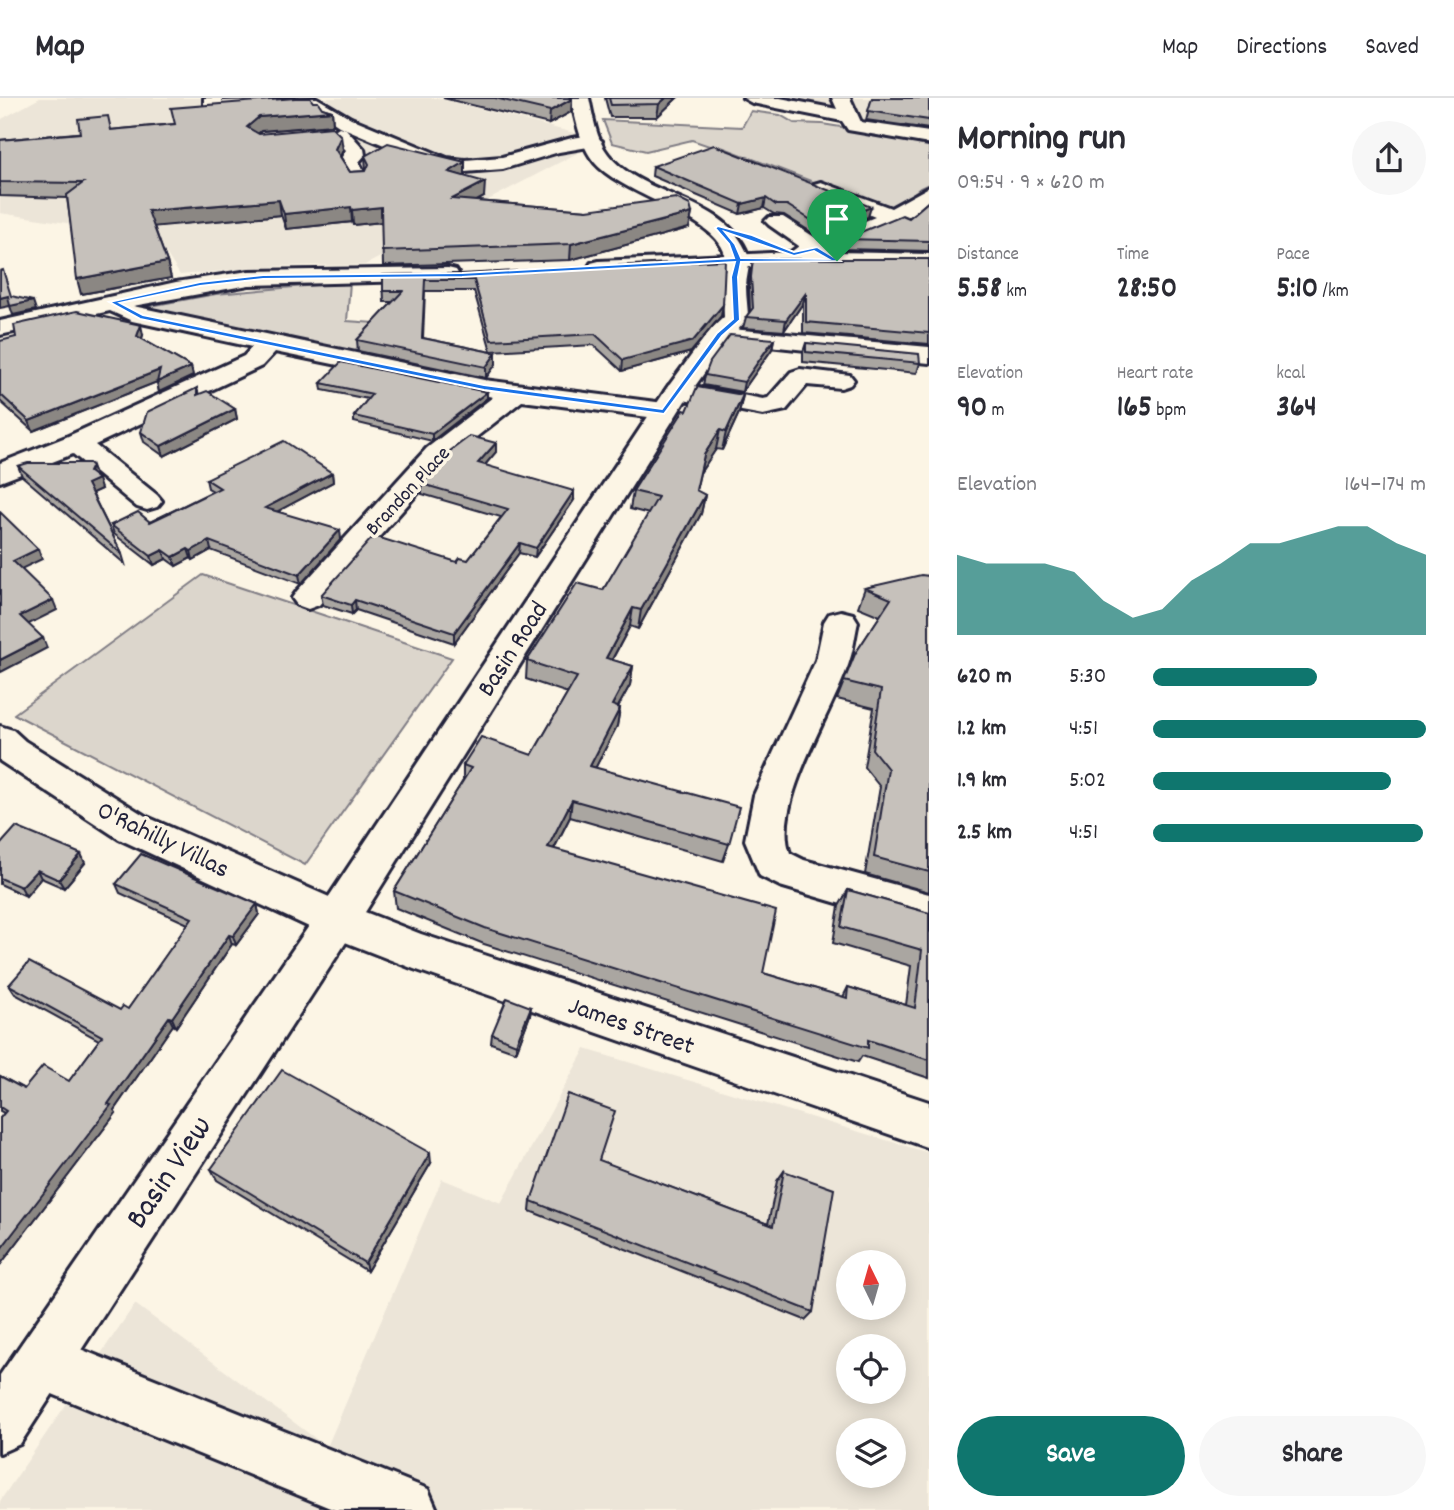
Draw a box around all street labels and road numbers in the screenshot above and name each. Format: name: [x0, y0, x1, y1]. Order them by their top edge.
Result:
street label: Brandon Place: [360, 440, 459, 544]
street label: Basin Road: [469, 595, 559, 705]
street label: O'Rahilly Villas: [90, 793, 235, 889]
street label: James Street: [563, 988, 699, 1066]
street label: Basin View: [116, 1108, 226, 1240]

